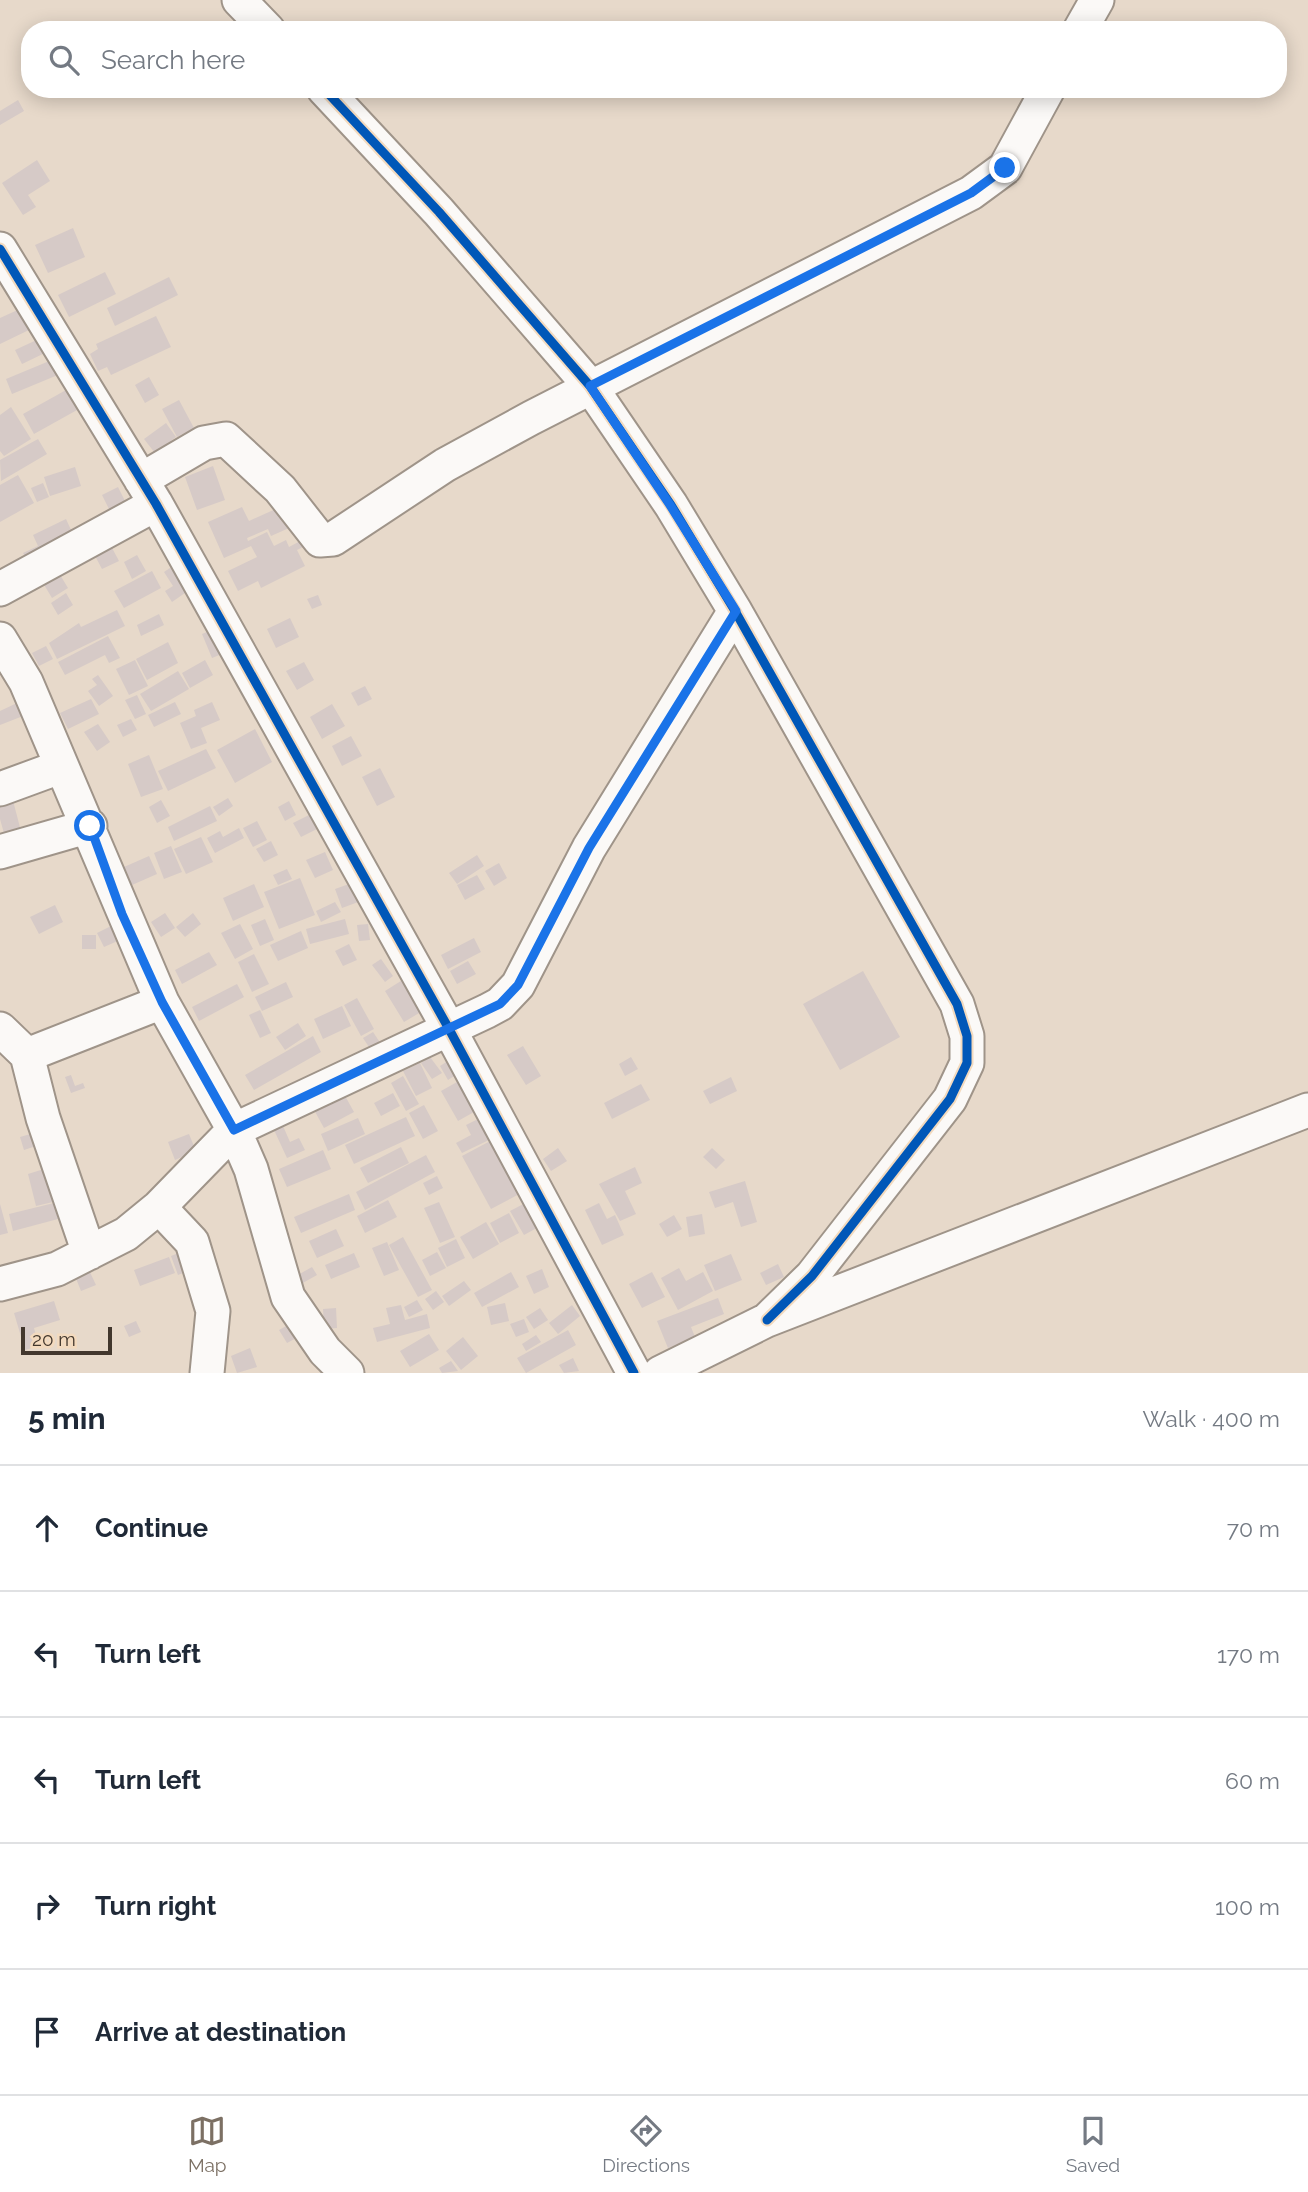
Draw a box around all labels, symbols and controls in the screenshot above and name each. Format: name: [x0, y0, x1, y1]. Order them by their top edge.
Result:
search box: [21, 21, 1287, 98]
icon: search: [45, 41, 83, 79]
text: Search here: [101, 45, 245, 75]
route end: [989, 152, 1020, 183]
route start: [74, 810, 105, 841]
scale bar: [21, 1324, 112, 1356]
text: 20 m: [32, 1328, 76, 1350]
text: 5 min: [28, 1401, 106, 1436]
text: Walk · 400 m: [1142, 1405, 1280, 1432]
icon: ahead: [28, 1509, 66, 1547]
text: Continue: [95, 1513, 208, 1543]
text: 70 m: [1227, 1515, 1280, 1542]
icon: left: [28, 1635, 66, 1673]
text: Turn left: [95, 1639, 201, 1669]
text: 170 m: [1217, 1641, 1280, 1668]
icon: left: [28, 1761, 66, 1799]
text: Turn left: [95, 1765, 201, 1795]
text: 60 m: [1225, 1767, 1280, 1794]
icon: right: [28, 1887, 66, 1925]
text: Turn right: [95, 1891, 216, 1921]
text: 100 m: [1215, 1893, 1280, 1920]
icon: arrive: [28, 2013, 66, 2051]
text: Arrive at destination: [95, 2017, 346, 2047]
tab: Map: [188, 2112, 227, 2176]
tab: Directions: [602, 2112, 690, 2176]
tab: Saved: [1066, 2112, 1120, 2176]

